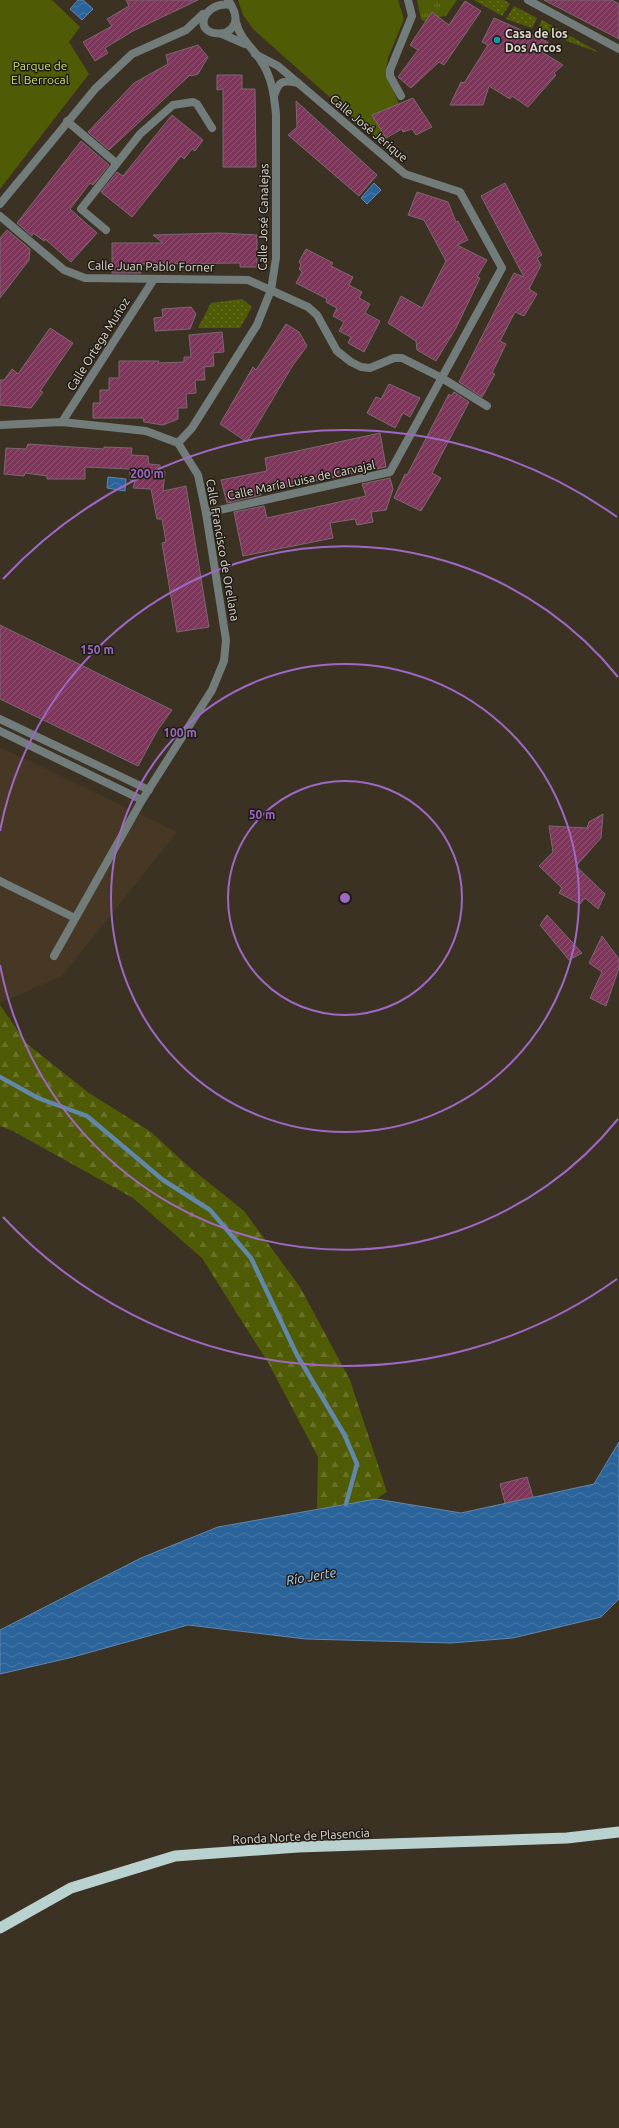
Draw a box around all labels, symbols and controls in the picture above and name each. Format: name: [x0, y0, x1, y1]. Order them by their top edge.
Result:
place label: Casa de los Dos Arcos: [505, 27, 568, 54]
marker: Casa de los Dos Arcos: [492, 35, 502, 45]
park label: Parque de El Berrocal: [11, 59, 69, 86]
street label: Calle José Jerique: [328, 92, 410, 164]
street label: Calle José Canalejas: [256, 163, 270, 271]
street label: Calle Juan Pablo Forner: [88, 258, 215, 274]
street label: Calle Ortega Muñoz: [64, 295, 132, 393]
street label: Calle María Luisa de Carvajal: [226, 458, 376, 502]
text: 200 m: [130, 467, 164, 480]
street label: Calle Francisco de Orellana: [204, 478, 242, 622]
text: 150 m: [80, 643, 114, 656]
text: 100 m: [163, 726, 197, 739]
text: 50 m: [249, 808, 275, 821]
centre of rings: [338, 891, 352, 905]
water label: Río Jerte: [285, 1565, 337, 1587]
street label: Ronda Norte de Plasencia: [232, 1826, 370, 1846]

